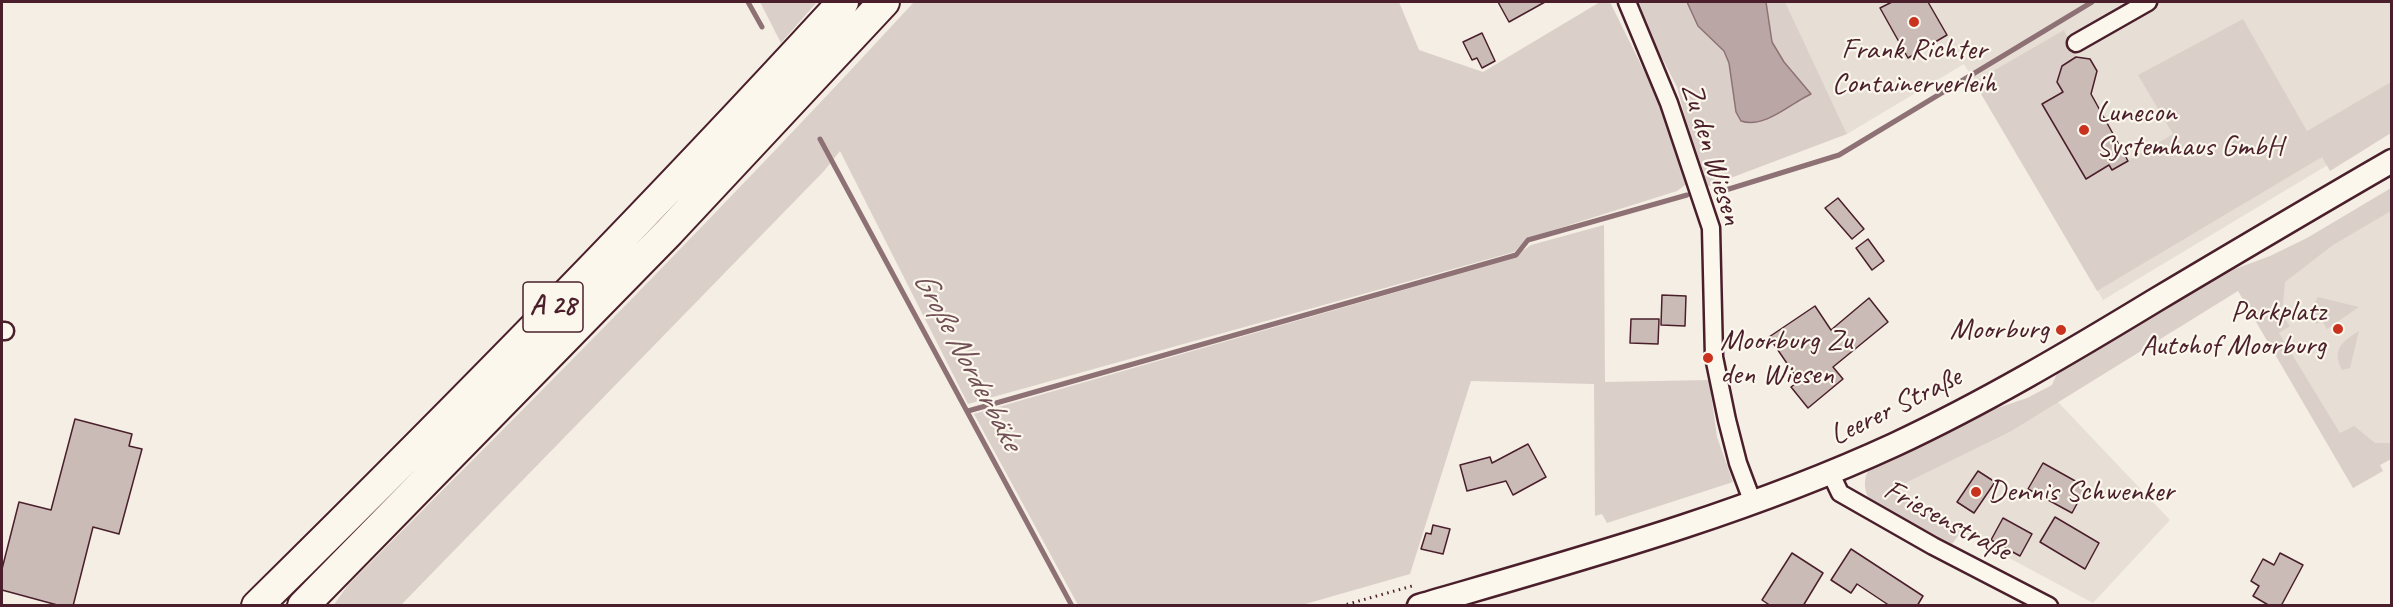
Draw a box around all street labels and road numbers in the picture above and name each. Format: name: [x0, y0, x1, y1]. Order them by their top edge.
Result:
street label: Zu den Wiesen: [1672, 79, 1750, 229]
road number: A 28: [523, 282, 583, 332]
street label: Leerer Straße: [1824, 360, 1968, 454]
street label: Friesenstraße: [1877, 473, 2017, 569]

